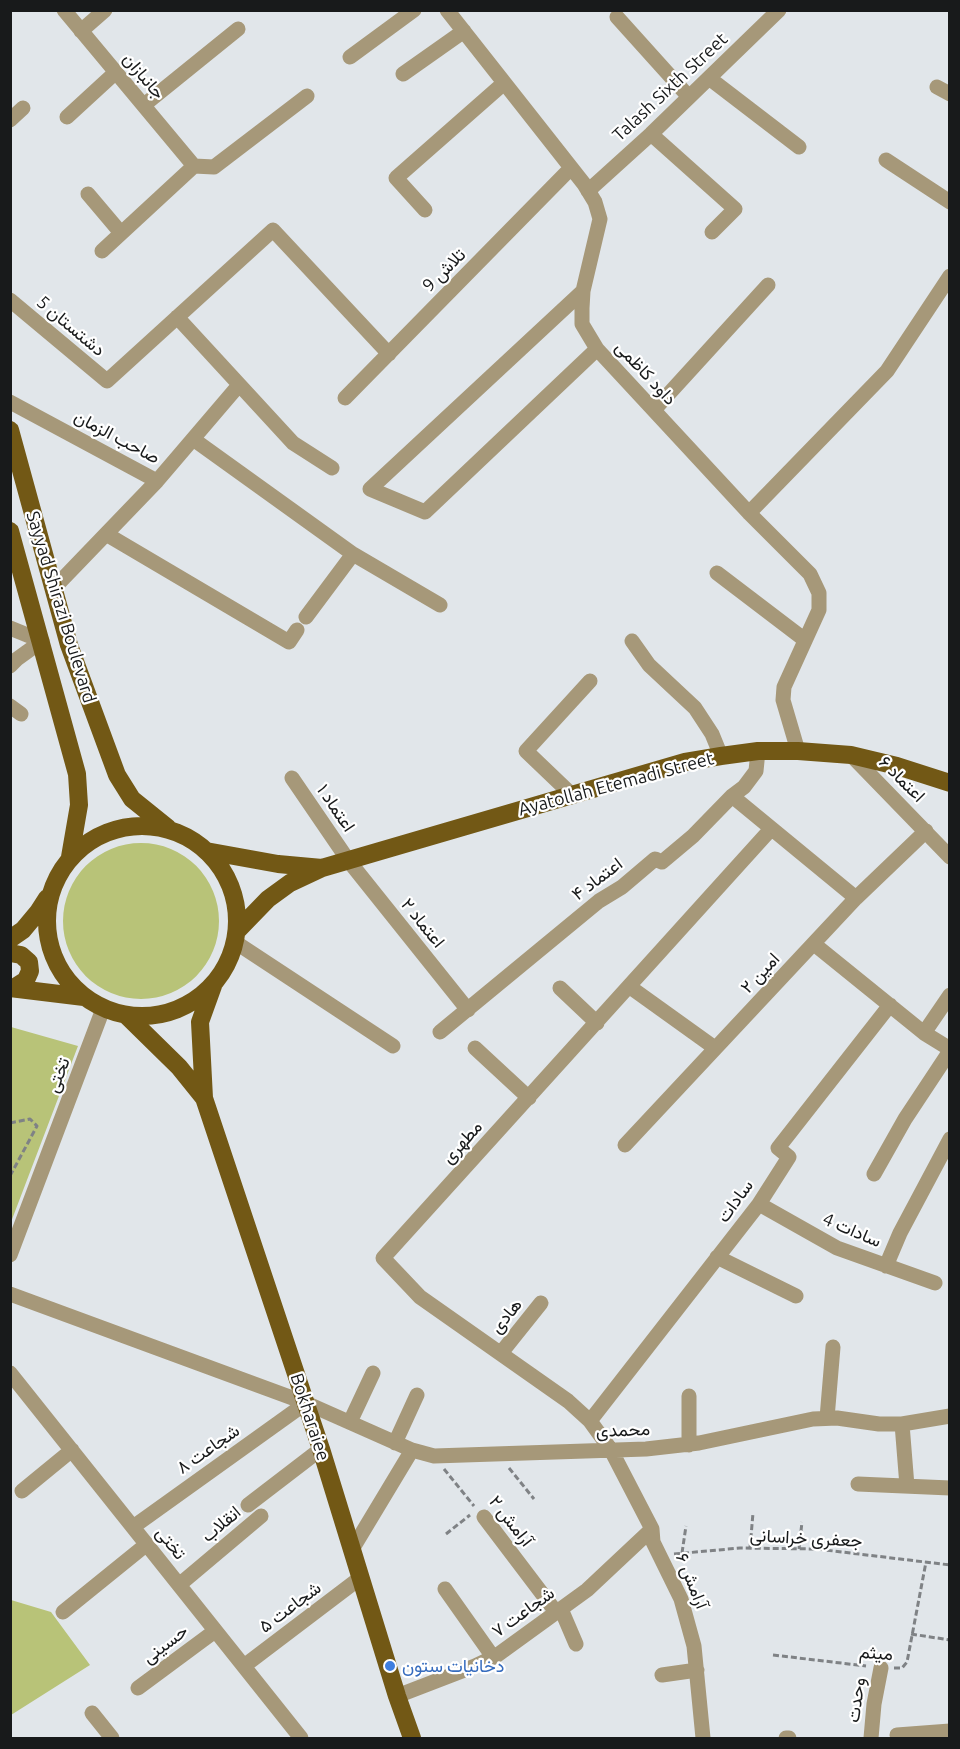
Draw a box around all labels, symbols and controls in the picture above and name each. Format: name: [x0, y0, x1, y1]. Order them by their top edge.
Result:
street label: Talash Sixth Street: [608, 28, 732, 146]
street label: جانبازان: [118, 48, 170, 104]
street label: تلاش 9: [418, 244, 470, 296]
street label: دشتستان 5: [32, 291, 110, 361]
street label: داود کاظمی: [611, 336, 681, 410]
street label: صاحب الزمان: [70, 405, 164, 469]
street label: Sayyad Shirazi Boulevard: [22, 509, 100, 705]
street label: Ayatollah Etemadi Street: [516, 748, 716, 820]
street label: اعتماد ۶: [874, 751, 930, 807]
street label: اعتماد ۱: [312, 780, 360, 836]
street label: اعتماد ۴: [567, 853, 627, 905]
street label: اعتماد ۲: [397, 894, 449, 952]
street label: امین ۲: [736, 948, 784, 998]
street label: تختی: [41, 1054, 75, 1096]
street label: مطهری: [437, 1116, 487, 1168]
street label: سادات: [712, 1175, 758, 1227]
street label: سادات 4: [819, 1208, 885, 1252]
street label: هادی: [485, 1294, 527, 1338]
street label: Bokharaiee: [286, 1370, 334, 1464]
street label: محمدی: [595, 1418, 651, 1442]
street label: شجاعت ۸: [172, 1420, 244, 1478]
street label: آرامش ۲: [484, 1491, 538, 1551]
street label: انقلاب: [197, 1501, 245, 1547]
street label: تختی: [151, 1522, 191, 1564]
street label: جعفری خراسانی: [749, 1524, 863, 1552]
street label: آرامش ۶: [671, 1550, 713, 1612]
street label: شجاعت ۵: [255, 1577, 325, 1637]
street label: شجاعت ۷: [488, 1582, 558, 1642]
street label: حسینی: [138, 1620, 192, 1668]
street label: میثم: [858, 1641, 894, 1665]
place label: دخانیات ستون: [402, 1655, 504, 1677]
marker: دخانیات ستون: [383, 1659, 397, 1673]
street label: وحدت: [842, 1676, 870, 1724]

